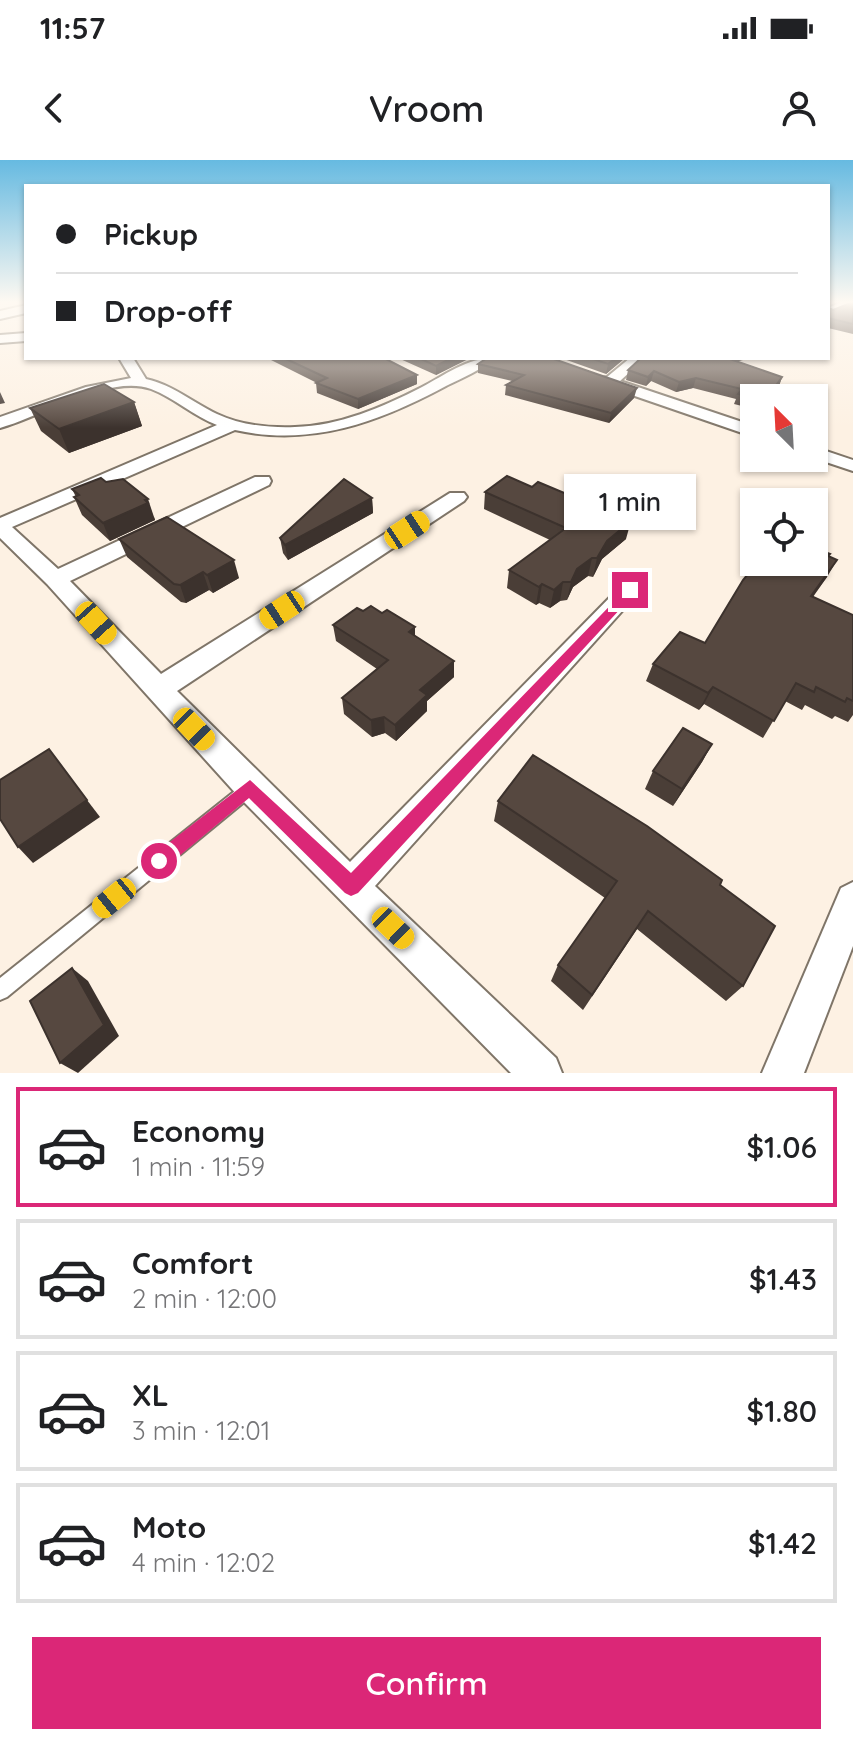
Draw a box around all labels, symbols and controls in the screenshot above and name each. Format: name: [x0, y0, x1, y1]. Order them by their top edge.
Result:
text: 11:57: [40, 9, 105, 47]
icon: back: [32, 86, 76, 130]
text: Vroom: [369, 86, 484, 131]
icon: person: [777, 86, 821, 130]
text: Pickup: [104, 215, 198, 253]
text: Drop-off: [104, 292, 232, 330]
north arrow: [740, 384, 828, 472]
map controls: [740, 384, 828, 576]
callout: 1 min: [564, 474, 696, 530]
text: 1 min: [599, 485, 661, 518]
button: locate: [740, 488, 828, 576]
car: [380, 507, 434, 553]
route end: [612, 572, 648, 608]
car: [255, 587, 309, 633]
car: [71, 597, 121, 649]
car: [169, 703, 219, 755]
route start: [141, 843, 177, 879]
car: [88, 874, 140, 922]
car: [367, 903, 419, 953]
icon: car: [36, 1111, 108, 1183]
text: Economy: [132, 1112, 265, 1150]
text: $1.06: [747, 1128, 817, 1166]
text: 1 min · 11:59: [132, 1150, 265, 1183]
icon: car: [36, 1243, 108, 1315]
text: Comfort: [132, 1244, 253, 1282]
text: $1.43: [749, 1260, 817, 1298]
text: 2 min · 12:00: [132, 1282, 277, 1315]
icon: car: [36, 1375, 108, 1447]
text: XL: [132, 1376, 169, 1414]
text: $1.80: [747, 1392, 817, 1430]
text: 3 min · 12:01: [132, 1414, 270, 1447]
icon: car: [36, 1507, 108, 1579]
text: Moto: [132, 1508, 206, 1546]
text: $1.42: [748, 1524, 817, 1562]
text: 4 min · 12:02: [132, 1546, 275, 1579]
button: Confirm: [32, 1637, 821, 1729]

